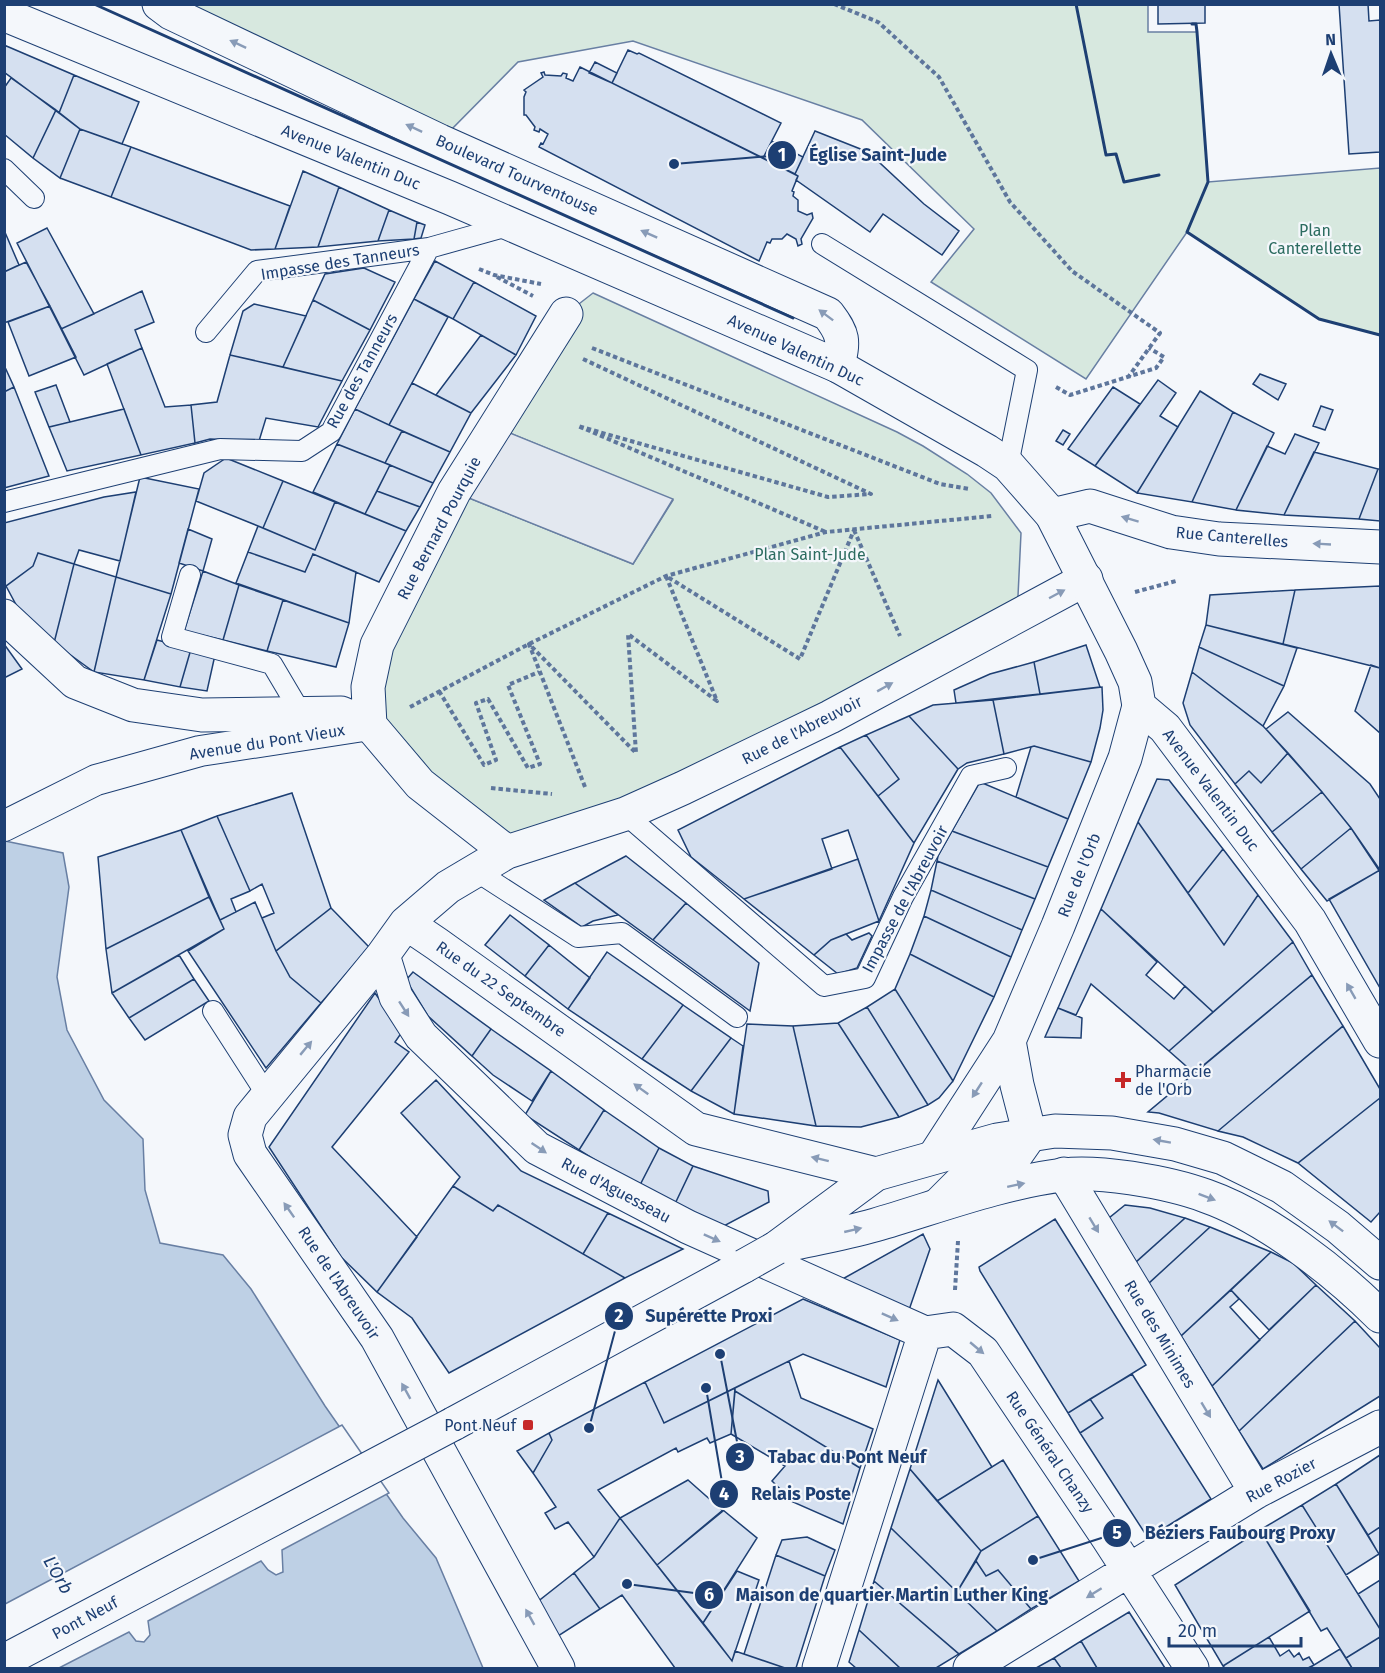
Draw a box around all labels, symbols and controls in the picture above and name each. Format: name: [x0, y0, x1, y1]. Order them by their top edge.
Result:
north arrow: [1301, 24, 1361, 84]
text: N: [1325, 30, 1336, 49]
one-way arrow: [229, 40, 246, 49]
street label: Avenue Valentin Duc: [279, 120, 423, 194]
one-way arrow: [405, 124, 422, 133]
street label: Boulevard Tourventouse: [433, 131, 601, 219]
callout: Église Saint-Jude: [767, 137, 959, 173]
text: Église Saint-Jude: [809, 143, 947, 166]
text: 1: [778, 144, 786, 166]
park label: Plan Canterellette: [1268, 221, 1362, 258]
one-way arrow: [640, 229, 658, 238]
street label: Impasse des Tanneurs: [259, 240, 421, 284]
one-way arrow: [818, 309, 834, 321]
street label: Rue des Tanneurs: [323, 310, 401, 432]
street label: Avenue Valentin Duc: [725, 310, 867, 390]
street label: Rue Bernard Pourquie: [393, 453, 485, 603]
one-way arrow: [1121, 513, 1139, 523]
street label: Rue Canterelles: [1175, 523, 1289, 551]
one-way arrow: [1313, 540, 1332, 549]
park label: Plan Saint-Jude: [754, 545, 866, 564]
one-way arrow: [1049, 589, 1066, 599]
one-way arrow: [877, 682, 894, 692]
street label: Rue de l'Abreuvoir: [739, 691, 866, 768]
street label: Avenue du Pont Vieux: [188, 720, 346, 764]
street label: Avenue Valentin Duc: [1159, 725, 1263, 855]
street label: Impasse de l'Abreuvoir: [858, 821, 952, 976]
street label: Rue de l'Orb: [1053, 830, 1105, 920]
street label: Rue du 22 Septembre: [432, 937, 570, 1041]
one-way arrow: [1346, 982, 1356, 999]
one-way arrow: [398, 1001, 409, 1017]
one-way arrow: [300, 1040, 313, 1056]
place label: Pharmacie de l'Orb: [1135, 1062, 1212, 1099]
marker: Pharmacie de l'Orb: [1116, 1073, 1130, 1087]
one-way arrow: [972, 1082, 983, 1098]
one-way arrow: [634, 1083, 650, 1095]
one-way arrow: [1153, 1137, 1172, 1146]
one-way arrow: [531, 1142, 547, 1154]
street label: Rue d'Aguesseau: [558, 1153, 674, 1227]
one-way arrow: [811, 1154, 829, 1163]
one-way arrow: [1007, 1179, 1026, 1189]
one-way arrow: [1199, 1192, 1217, 1202]
one-way arrow: [283, 1202, 295, 1218]
one-way arrow: [1089, 1217, 1100, 1233]
one-way arrow: [1328, 1220, 1344, 1232]
street label: Rue de l'Abreuvoir: [294, 1223, 384, 1344]
one-way arrow: [844, 1224, 863, 1234]
one-way arrow: [704, 1233, 722, 1243]
street label: Rue des Minimes: [1120, 1277, 1200, 1391]
callout: Supérette Proxi: [604, 1298, 785, 1334]
text: 2: [614, 1305, 624, 1327]
text: Supérette Proxi: [645, 1305, 773, 1327]
one-way arrow: [882, 1312, 900, 1322]
one-way arrow: [969, 1341, 984, 1354]
one-way arrow: [401, 1382, 411, 1399]
street label: Rue Général Chanzy: [1002, 1387, 1098, 1517]
one-way arrow: [1200, 1402, 1211, 1418]
place label: Pont Neuf: [444, 1416, 518, 1435]
marker: Pont Neuf: [521, 1418, 535, 1432]
callout: Tabac du Pont Neuf: [725, 1439, 938, 1475]
text: 3: [734, 1446, 745, 1468]
text: Tabac du Pont Neuf: [768, 1446, 928, 1468]
street label: Rue Rozier: [1243, 1453, 1320, 1506]
callout: Relais Poste: [709, 1476, 863, 1512]
text: 4: [719, 1483, 729, 1505]
text: Relais Poste: [751, 1483, 851, 1505]
callout: Béziers Faubourg Proxy: [1102, 1515, 1347, 1551]
text: 5: [1112, 1522, 1122, 1544]
text: Béziers Faubourg Proxy: [1145, 1522, 1336, 1544]
water label: L'Orb: [38, 1552, 78, 1598]
callout: Maison de quartier Martin Luther King: [694, 1577, 1060, 1613]
text: 6: [704, 1584, 714, 1606]
text: Maison de quartier Martin Luther King: [736, 1584, 1048, 1606]
one-way arrow: [1086, 1587, 1102, 1598]
street label: Pont Neuf: [49, 1592, 123, 1643]
one-way arrow: [525, 1608, 535, 1625]
scale bar: [1169, 1610, 1301, 1648]
text: 20 m: [1178, 1620, 1217, 1642]

